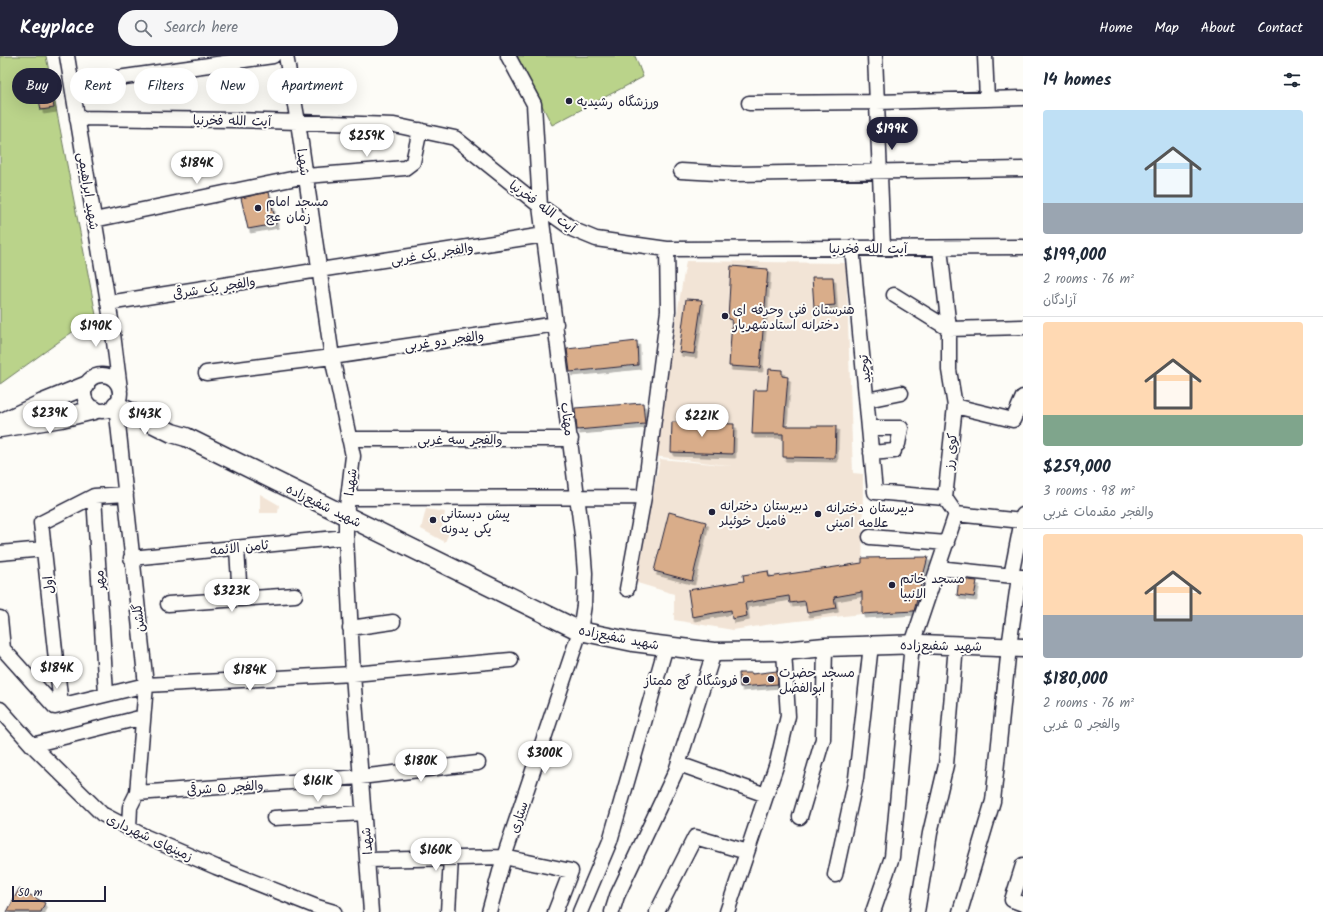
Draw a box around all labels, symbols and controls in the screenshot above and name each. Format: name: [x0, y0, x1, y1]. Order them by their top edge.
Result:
search box: [118, 10, 398, 46]
text: Keyplace: [20, 13, 94, 43]
text: Search here: [164, 16, 238, 40]
icon: search: [132, 17, 154, 39]
text: Home: [1099, 17, 1133, 39]
text: Map: [1155, 17, 1179, 39]
text: About: [1201, 17, 1235, 39]
text: Contact: [1257, 17, 1303, 39]
text: 14 homes: [1043, 67, 1111, 94]
chip: Buy: [12, 68, 62, 104]
chip: Rent: [70, 68, 126, 104]
chip: Filters: [134, 68, 198, 104]
chip: New: [206, 68, 259, 104]
chip: Apartment: [267, 68, 357, 104]
icon: filters: [1281, 69, 1303, 91]
place label: ورزشگاه رشیدیه: [577, 92, 659, 113]
marker: ورزشگاه رشیدیه: [564, 96, 574, 106]
street label: آیت الله فخرنیا: [193, 110, 272, 133]
pin: $199K: [864, 117, 920, 151]
text: $199K: [876, 119, 908, 140]
pin: $259K: [339, 124, 395, 158]
text: $259K: [349, 126, 385, 147]
icon: home: [1137, 136, 1209, 208]
street label: شهدا: [290, 147, 315, 177]
street label: شهید ابراهیمی: [71, 151, 104, 232]
pin: $184K: [169, 151, 225, 185]
text: $184K: [180, 153, 214, 174]
street label: آیت الله فخرنیا: [504, 176, 581, 239]
place label: مسجد امام زمان عج: [266, 192, 328, 228]
marker: مسجد امام زمان عج: [253, 203, 263, 213]
street label: والفجر یک غربی: [389, 238, 475, 271]
street label: آیت الله فخرنیا: [829, 239, 908, 260]
text: $199,000: [1043, 242, 1106, 269]
text: 2 rooms · 76 m²: [1043, 269, 1134, 290]
street label: والفجر یک شرقی: [171, 272, 257, 305]
text: آزادگان: [1043, 290, 1076, 311]
place label: هنرستان فنی وحرفه ای دخترانه استادشهریار: [732, 300, 855, 336]
marker: هنرستان فنی وحرفه ای دخترانه استادشهریار: [720, 311, 730, 321]
pin: $190K: [68, 314, 124, 348]
text: $190K: [80, 316, 112, 337]
street label: والفجر دو غربی: [403, 325, 485, 357]
icon: home: [1137, 348, 1209, 420]
street label: توحید: [854, 353, 877, 384]
pin: $239K: [22, 401, 78, 435]
street label: مهتاب: [554, 401, 579, 437]
pin: $143K: [117, 402, 173, 436]
text: $239K: [32, 403, 68, 424]
text: $143K: [128, 404, 162, 425]
pin: $221K: [674, 404, 730, 438]
text: $221K: [685, 406, 719, 427]
street label: والفجر سه غربی: [417, 430, 503, 451]
street label: کوی رز: [939, 432, 964, 471]
text: $259,000: [1043, 454, 1111, 481]
street label: شهدا: [339, 467, 364, 497]
street label: شهید شفیع‌زاده: [282, 479, 365, 534]
text: 3 rooms · 98 m²: [1043, 481, 1135, 502]
place label: دبیرستان دخترانه فامیل خوئیلر: [719, 496, 808, 532]
place label: دبیرستان دخترانه علامه امینی: [826, 498, 914, 534]
text: والفجر مقدمات غربی: [1043, 502, 1154, 523]
place label: پیش دبستانی یکی یدونه: [441, 504, 510, 540]
marker: دبیرستان دخترانه فامیل خوئیلر: [707, 507, 717, 517]
marker: دبیرستان دخترانه علامه امینی: [813, 509, 823, 519]
marker: پیش دبستانی یکی یدونه: [428, 515, 438, 525]
street label: ثامن الائمه: [209, 535, 271, 562]
icon: home: [1137, 560, 1209, 632]
street label: مهر: [89, 569, 112, 592]
place label: مسجد خاتم الانبیا: [900, 569, 965, 605]
street label: اول: [38, 575, 61, 595]
pin: $323K: [204, 579, 260, 613]
marker: مسجد خاتم الانبیا: [887, 580, 897, 590]
text: $323K: [213, 581, 251, 602]
street label: گلشن: [127, 602, 152, 634]
street label: شهید شفیع‌زاده: [577, 620, 661, 657]
street label: شهید شفیع‌زاده: [900, 635, 982, 658]
pin: $184K: [29, 656, 85, 690]
text: $184K: [40, 658, 74, 679]
pin: $184K: [222, 658, 278, 692]
text: $184K: [233, 660, 267, 681]
place label: مسجد حضرت ابوالفضل: [779, 663, 855, 699]
text: $180,000: [1043, 666, 1108, 693]
place label: فروشگاه گچ ممتاز: [643, 671, 738, 692]
marker: مسجد حضرت ابوالفضل: [766, 674, 776, 684]
marker: فروشگاه گچ ممتاز: [741, 675, 751, 685]
text: 2 rooms · 76 m²: [1043, 693, 1134, 714]
text: والفجر ۵ غربی: [1043, 714, 1120, 735]
pin: $300K: [517, 741, 573, 775]
text: $300K: [527, 743, 563, 764]
pin: $180K: [393, 749, 449, 783]
text: $180K: [404, 751, 438, 772]
pin: $161K: [290, 769, 346, 803]
text: $161K: [303, 771, 333, 792]
street label: والفجر ۵ شرقی: [186, 775, 264, 802]
street label: ستاری: [504, 799, 535, 836]
street label: زمینهای شهرداری: [103, 809, 196, 868]
street label: شهدا: [356, 826, 379, 855]
pin: $160K: [408, 838, 464, 872]
text: $160K: [419, 840, 453, 861]
scale bar: [12, 884, 106, 903]
text: 50 m: [18, 884, 43, 902]

